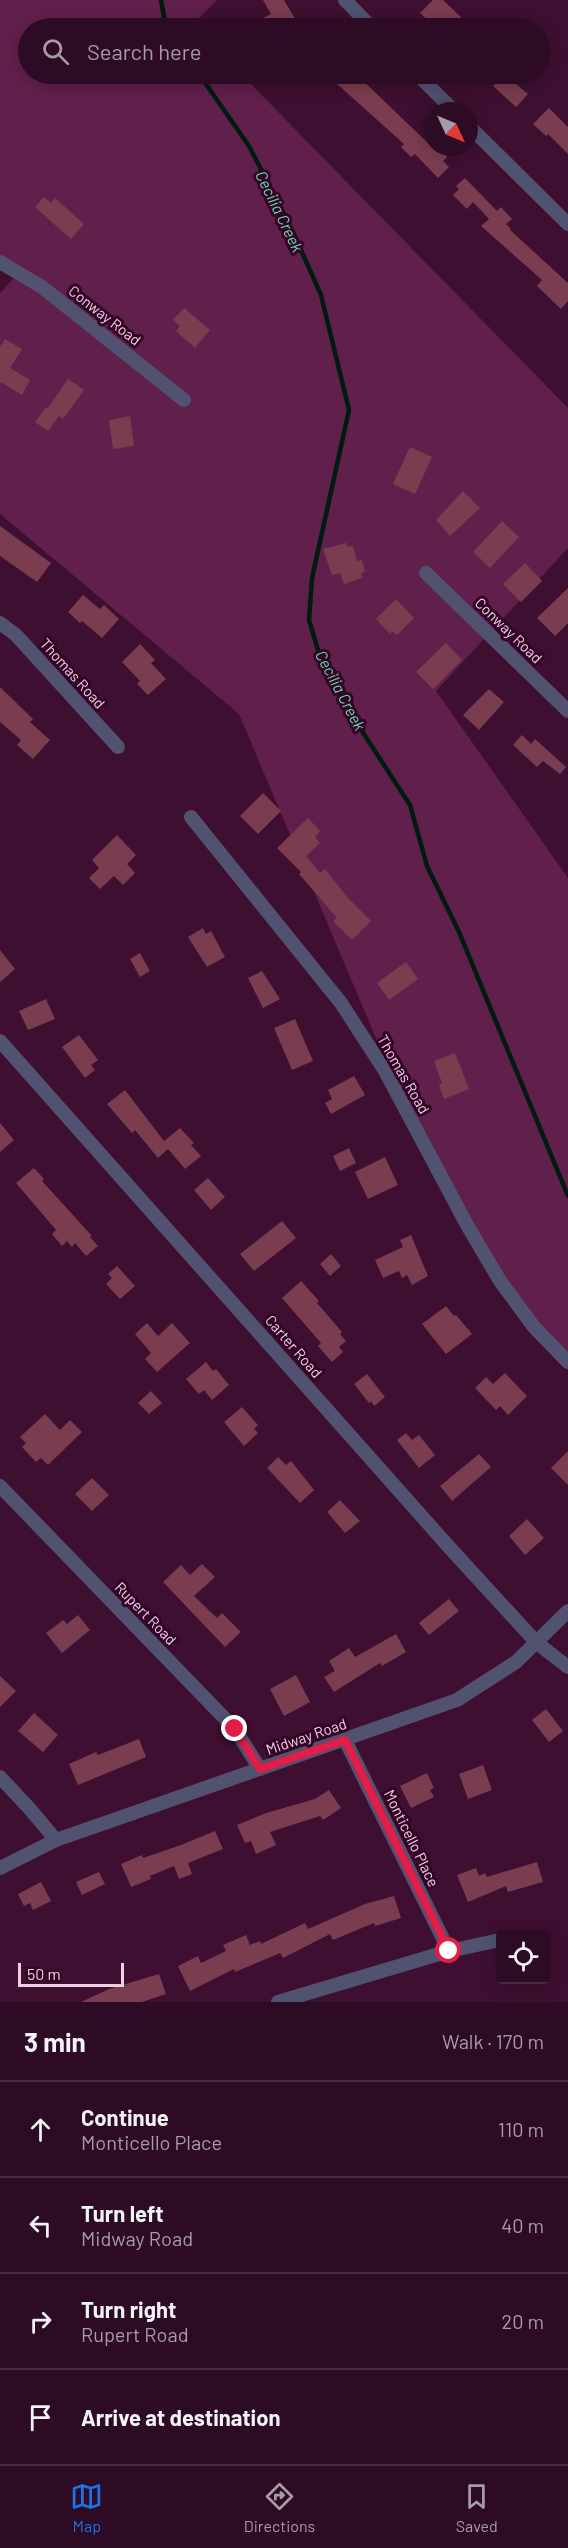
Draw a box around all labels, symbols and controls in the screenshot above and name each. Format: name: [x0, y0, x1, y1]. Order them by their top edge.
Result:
search box: [18, 18, 550, 84]
icon: search: [39, 35, 72, 68]
text: Search here: [87, 38, 201, 64]
north arrow: [424, 102, 478, 156]
water label: Cecilia Creek: [252, 167, 308, 255]
street label: Conway Road: [65, 281, 145, 349]
street label: Conway Road: [472, 593, 546, 667]
street label: Thomas Road: [37, 634, 109, 712]
water label: Cecilia Creek: [312, 647, 370, 734]
street label: Thomas Road: [374, 1031, 434, 1117]
street label: Carter Road: [262, 1311, 326, 1381]
street label: Rupert Road: [112, 1578, 180, 1648]
street label: Midway Road: [263, 1714, 349, 1758]
route end: [221, 1715, 247, 1741]
street label: Monticello Place: [381, 1786, 443, 1890]
map controls: [496, 1930, 550, 1984]
button: locate: [496, 1930, 550, 1984]
route start: [435, 1937, 461, 1963]
scale bar: [18, 1960, 124, 1988]
text: 50 m: [27, 1964, 61, 1983]
text: 3 min: [24, 2026, 86, 2057]
text: Walk · 170 m: [442, 2029, 544, 2053]
text: Continue: [81, 2104, 169, 2130]
icon: ahead: [24, 2113, 57, 2146]
text: 110 m: [498, 2117, 544, 2141]
text: Monticello Place: [81, 2130, 222, 2154]
text: Turn left: [81, 2200, 164, 2226]
icon: left: [24, 2209, 57, 2242]
text: 40 m: [501, 2213, 544, 2237]
text: Midway Road: [81, 2226, 193, 2250]
text: Turn right: [81, 2296, 176, 2322]
icon: right: [24, 2305, 57, 2338]
text: 20 m: [501, 2309, 544, 2333]
text: Rupert Road: [81, 2322, 189, 2346]
icon: arrive: [24, 2401, 57, 2434]
text: Arrive at destination: [81, 2404, 280, 2430]
tab: Map: [70, 2480, 103, 2535]
tab: Directions: [244, 2480, 315, 2535]
tab: Saved: [456, 2480, 498, 2535]

